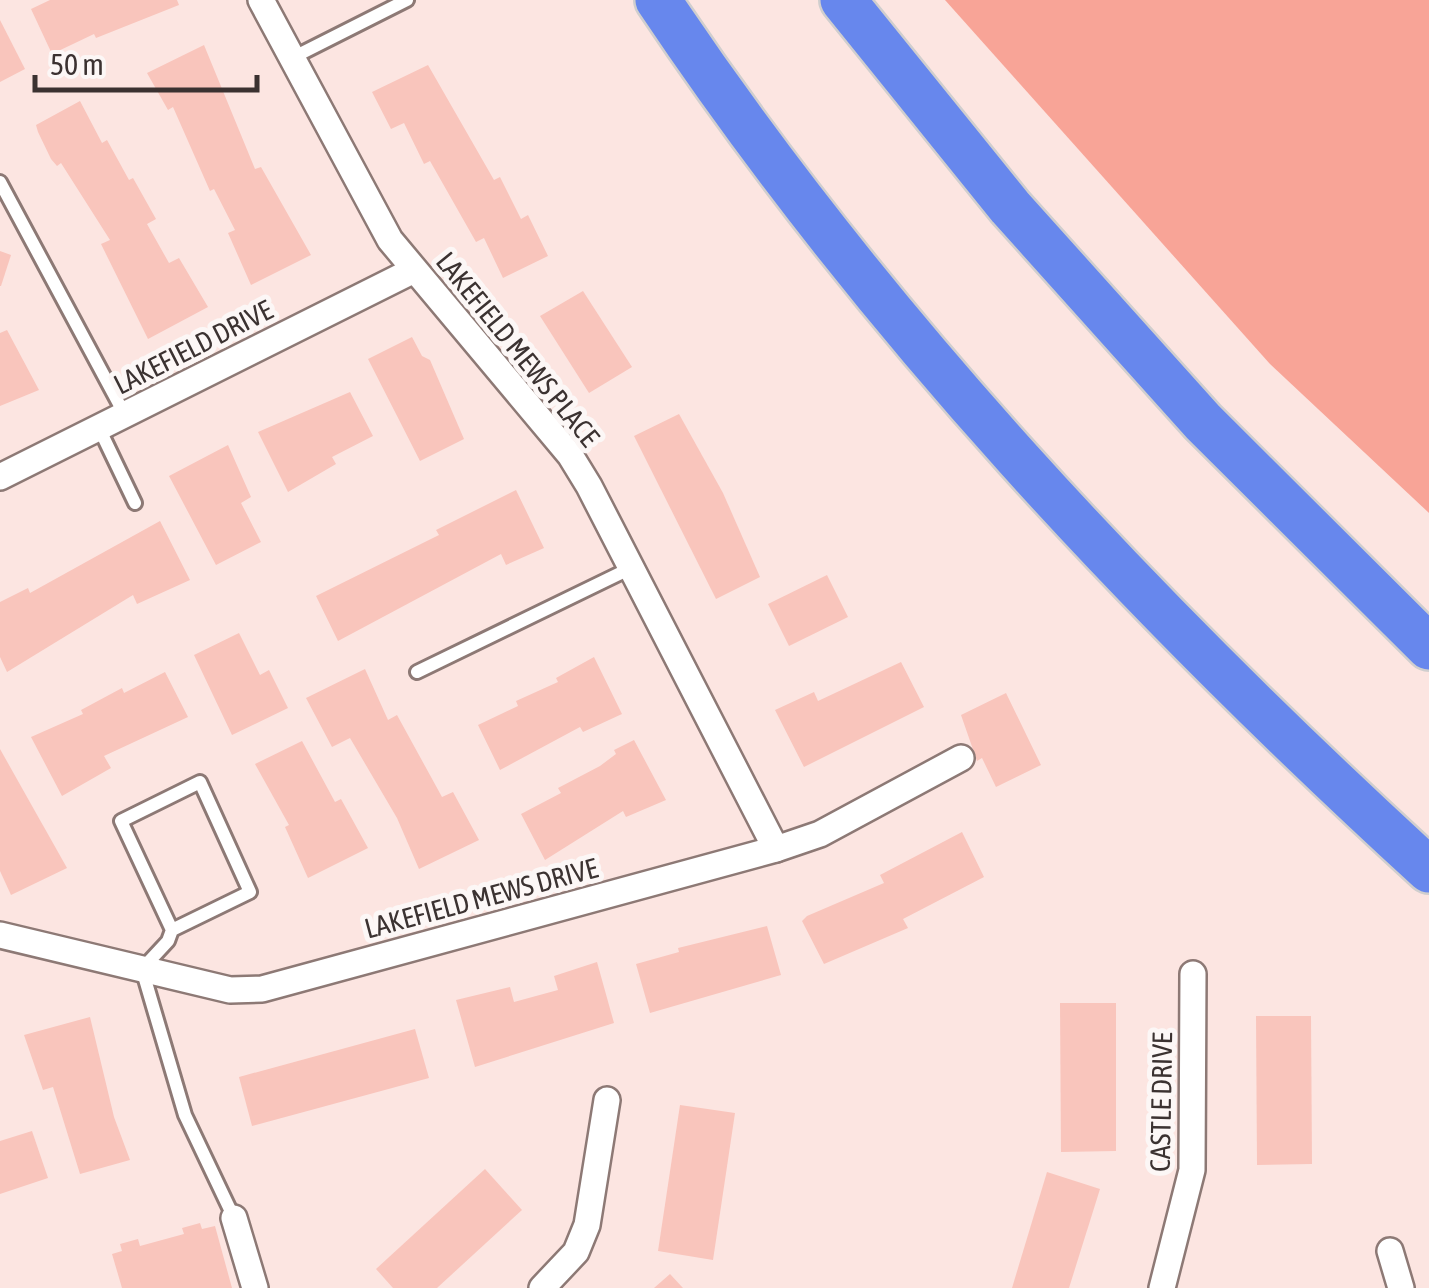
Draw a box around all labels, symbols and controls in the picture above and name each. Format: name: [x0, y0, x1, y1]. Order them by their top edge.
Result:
scale bar: [35, 30, 258, 92]
text: 50 m: [50, 47, 104, 81]
street label: LAKEFIELD MEWS PLACE: [430, 246, 606, 452]
street label: LAKEFIELD DRIVE: [108, 293, 278, 401]
street label: LAKEFIELD MEWS DRIVE: [361, 851, 601, 945]
street label: CASTLE DRIVE: [1144, 1032, 1178, 1172]

